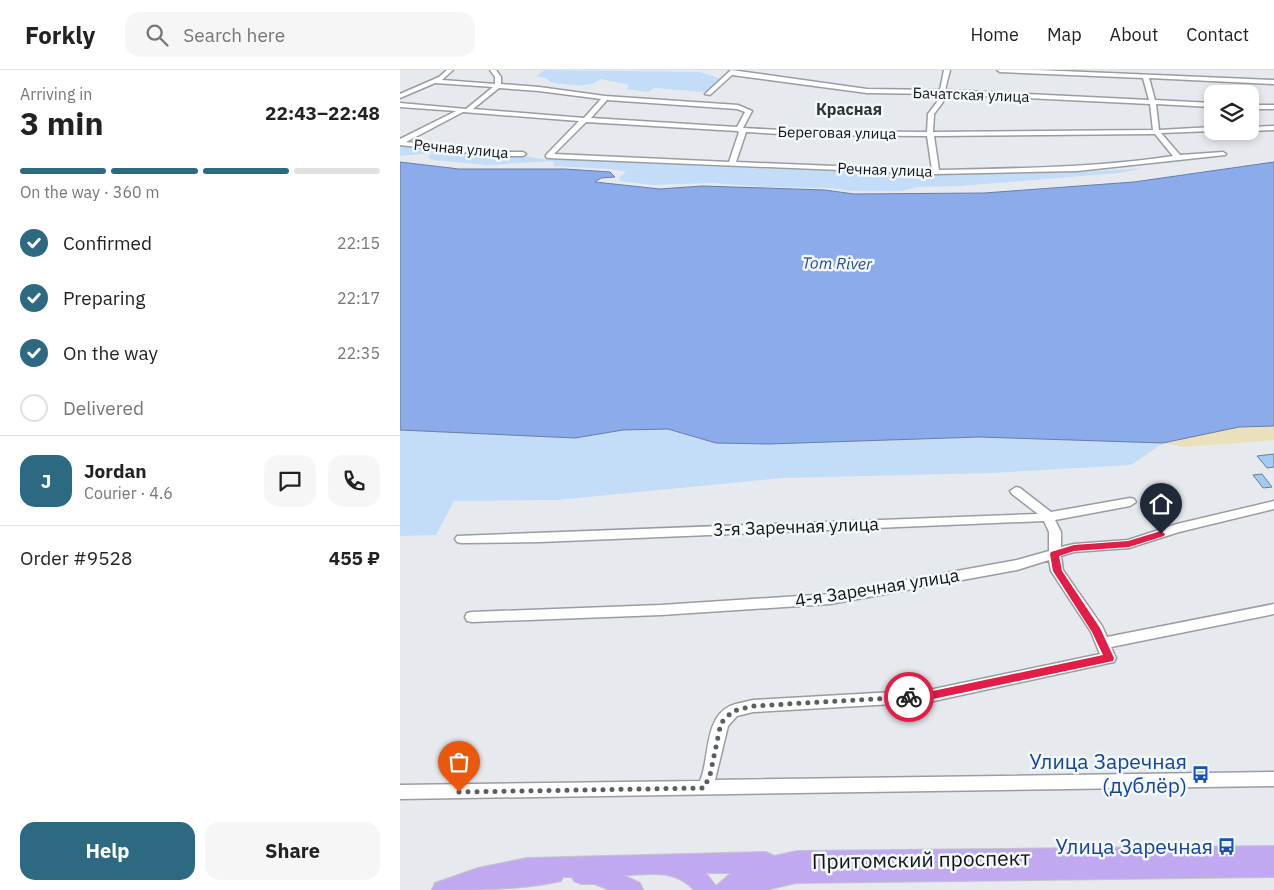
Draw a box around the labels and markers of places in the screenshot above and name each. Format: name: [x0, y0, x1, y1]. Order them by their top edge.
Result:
pin: [1140, 483, 1182, 534]
pin: [438, 741, 480, 792]
place label: Улица Заречная (дублёр): [1029, 747, 1187, 799]
bus stop icon: Улица Заречная (дублёр): [1191, 764, 1211, 784]
place label: Улица Заречная: [1055, 832, 1213, 860]
bus stop icon: Улица Заречная: [1217, 837, 1237, 857]

